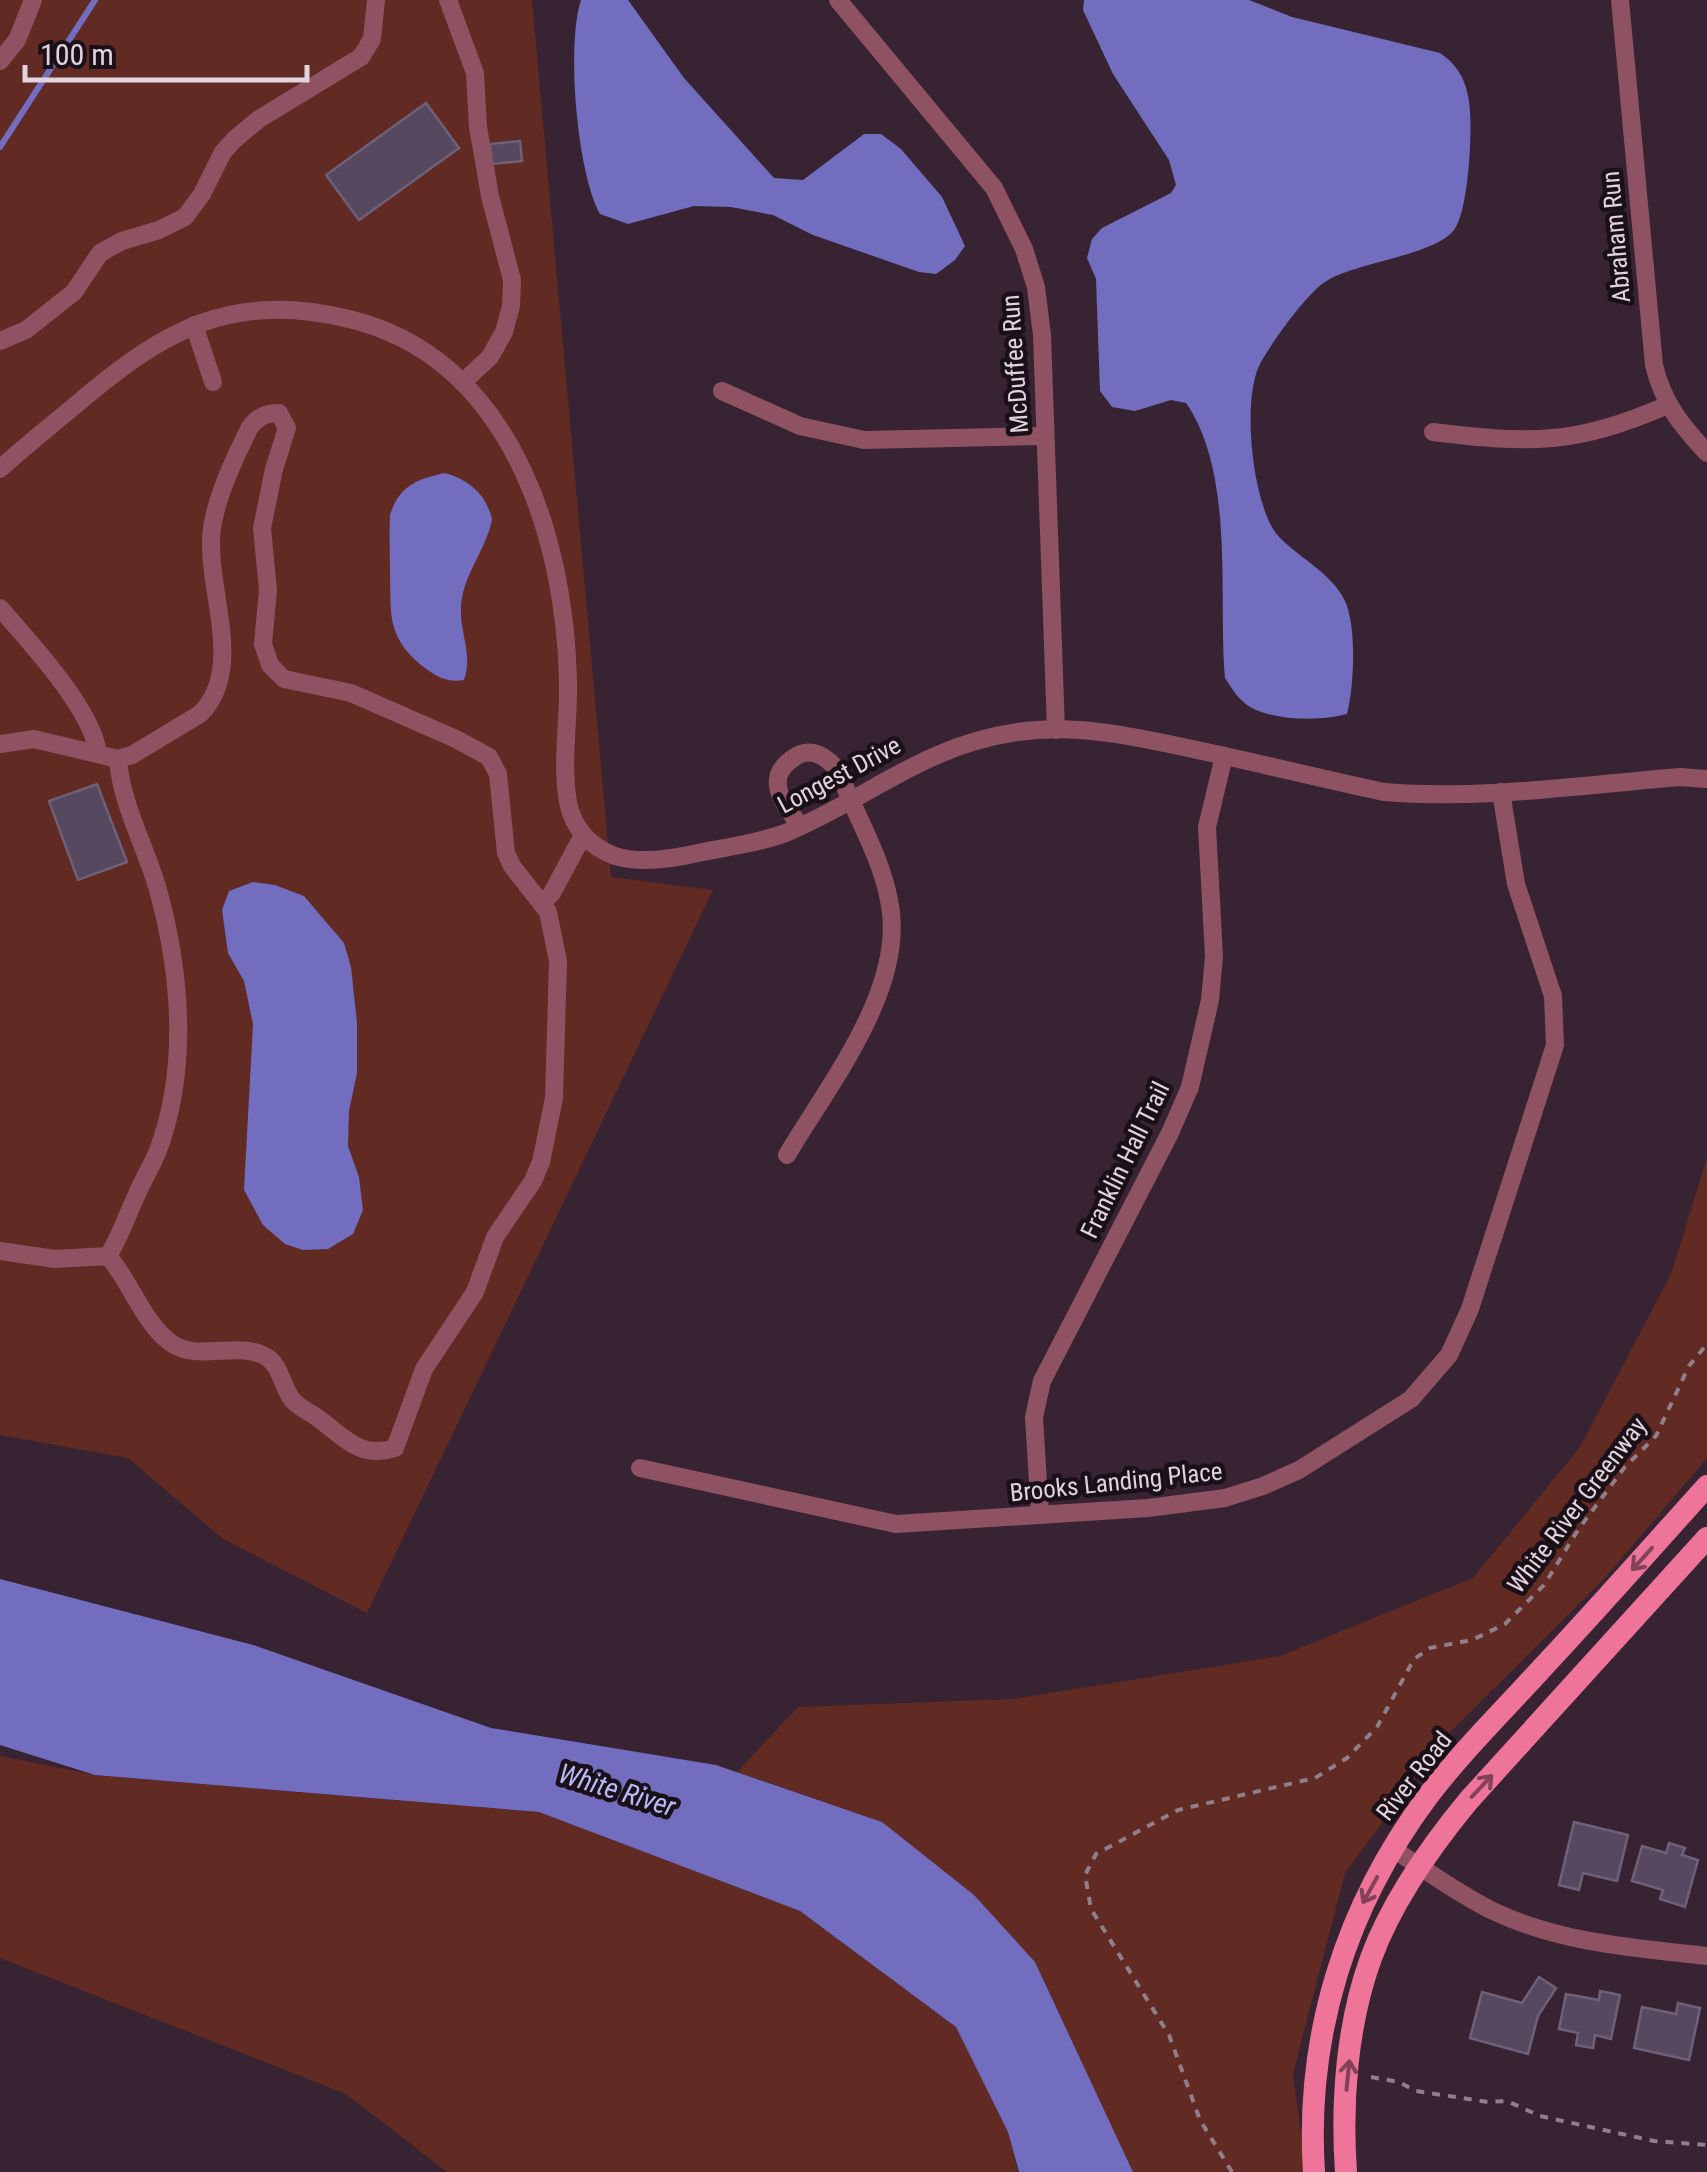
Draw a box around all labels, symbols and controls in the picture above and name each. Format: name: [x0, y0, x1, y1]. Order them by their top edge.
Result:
scale bar: [25, 20, 308, 82]
text: 100 m: [40, 37, 114, 72]
street label: Abraham Run: [1596, 170, 1636, 304]
street label: McDuffee Run: [996, 294, 1034, 434]
street label: Longest Drive: [773, 731, 905, 819]
street label: Franklin Hall Trail: [1075, 1077, 1175, 1243]
street label: White River Greenway: [1501, 1411, 1653, 1599]
street label: Brooks Landing Place: [1008, 1456, 1224, 1508]
one-way arrow: [1631, 1546, 1654, 1571]
street label: River Road: [1370, 1726, 1458, 1826]
water label: White River: [555, 1757, 680, 1824]
one-way arrow: [1470, 1774, 1493, 1799]
one-way arrow: [1360, 1875, 1380, 1905]
one-way arrow: [1339, 2059, 1358, 2091]

